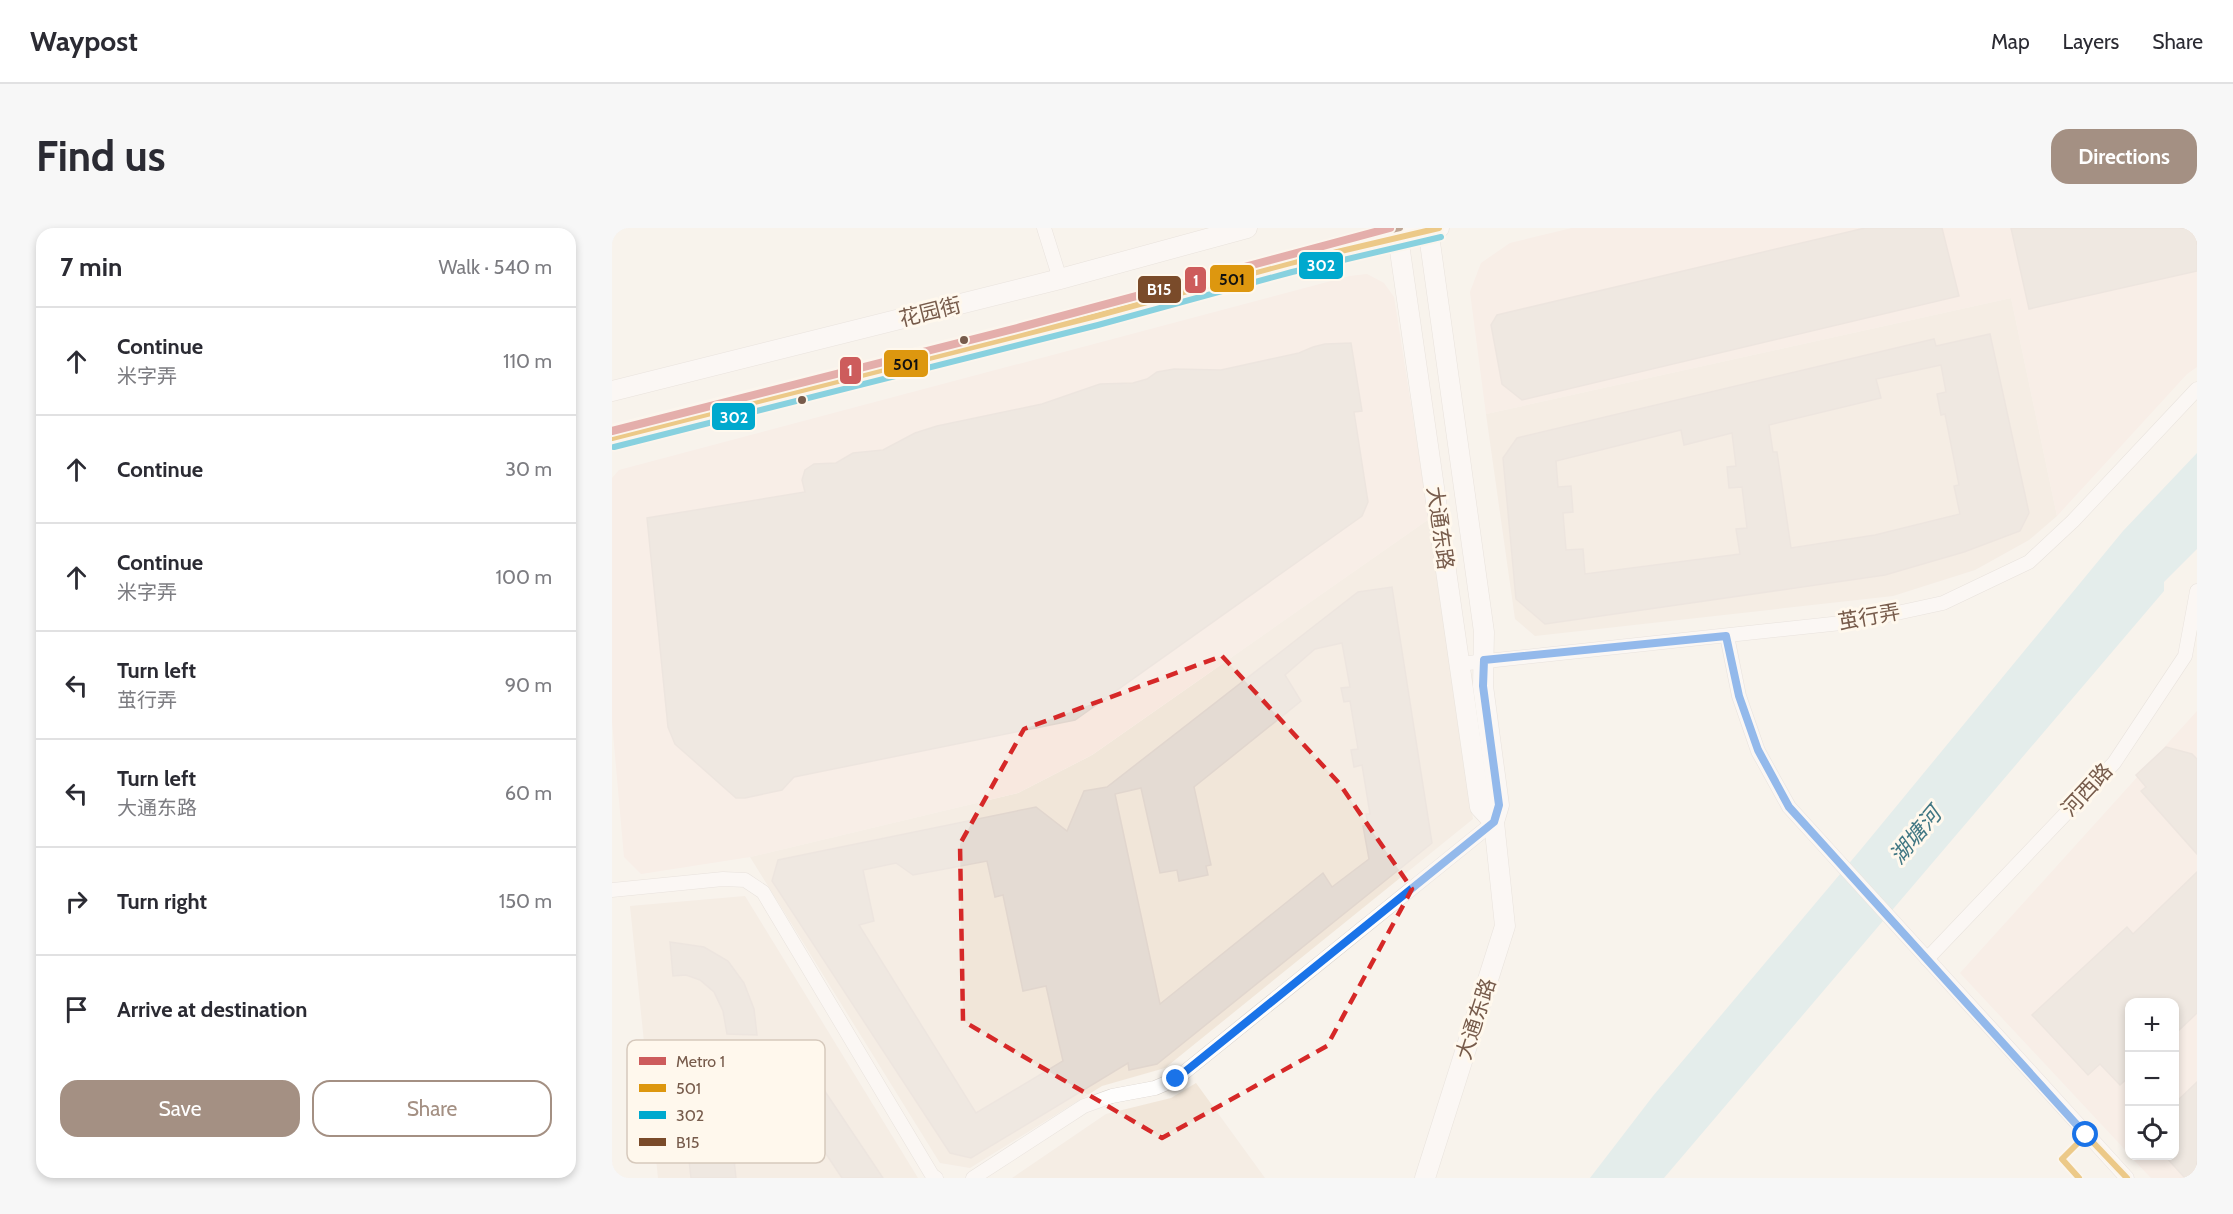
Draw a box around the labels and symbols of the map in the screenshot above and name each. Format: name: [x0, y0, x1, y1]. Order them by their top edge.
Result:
line badge: 302: [1298, 251, 1344, 280]
text: 302: [1307, 256, 1335, 275]
line badge: 501: [1209, 264, 1255, 293]
line badge: 1: [1184, 266, 1207, 294]
text: 501: [1219, 270, 1245, 289]
text: 1: [1193, 271, 1199, 290]
line badge: B15: [1137, 275, 1182, 304]
text: B15: [1147, 280, 1171, 299]
street label: 花园街: [896, 292, 963, 331]
unlabelled marker: [958, 334, 970, 346]
line badge: 501: [883, 349, 929, 378]
text: 501: [893, 355, 919, 374]
line badge: 1: [839, 356, 862, 385]
text: 1: [847, 361, 853, 380]
unlabelled marker: [796, 394, 808, 406]
line badge: 302: [711, 402, 756, 431]
text: 302: [720, 408, 748, 427]
street label: 大通东路: [1422, 485, 1459, 571]
street label: 茧行弄: [1836, 599, 1902, 634]
street label: 河西路: [2056, 758, 2117, 821]
water label: 湖塘河: [1884, 798, 1950, 869]
street label: 大通东路: [1451, 975, 1500, 1063]
legend: [627, 1040, 825, 1163]
text: Metro 1: [676, 1052, 725, 1071]
route end: [1162, 1065, 1188, 1091]
text: 501: [676, 1079, 701, 1098]
text: 302: [676, 1106, 704, 1125]
route start: [2072, 1121, 2098, 1147]
text: B15: [676, 1133, 699, 1152]

